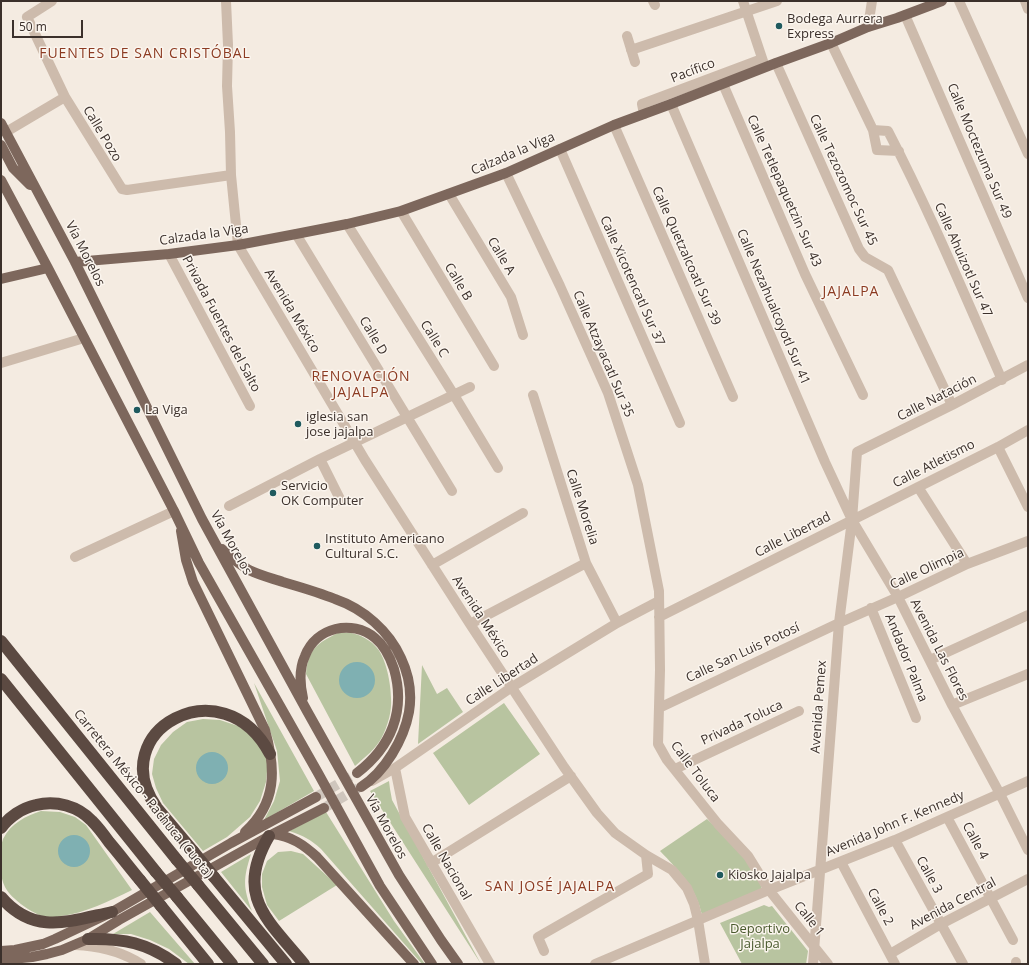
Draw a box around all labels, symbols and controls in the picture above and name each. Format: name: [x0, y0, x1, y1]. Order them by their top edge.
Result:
place label: Bodega Aurrera Express: [787, 11, 883, 42]
scale bar: [14, 12, 85, 38]
text: 50 m: [19, 18, 47, 35]
marker: Bodega Aurrera Express: [774, 21, 784, 31]
district label: FUENTES DE SAN CRISTÓBAL: [39, 46, 251, 62]
street label: Pacífico: [669, 55, 717, 87]
street label: Calle Moctezuma Sur 49: [943, 81, 1015, 221]
street label: Calle Pozo: [79, 103, 125, 165]
street label: Calle Tezozomoc Sur 45: [806, 112, 880, 248]
street label: Calle Tetlepaquetzin Sur 43: [743, 113, 825, 269]
street label: Calzada la Viga: [469, 129, 557, 179]
street label: Calle Quetzalcoatl Sur 39: [648, 184, 724, 328]
street label: Calle Ahuizotl Sur 47: [931, 200, 995, 320]
street label: Calle Xicotencatl Sur 37: [596, 214, 668, 348]
street label: Vía Morelos: [62, 219, 108, 289]
street label: Calzada la Viga: [158, 221, 250, 249]
street label: Calle Nezahualcoyotl Sur 41: [733, 227, 813, 387]
street label: Calle A: [484, 234, 518, 278]
street label: Privada Fuentes del Salto: [178, 253, 264, 395]
street label: Calle B: [441, 260, 475, 304]
street label: Avenida México: [261, 266, 323, 356]
district label: JAJALPA: [823, 284, 879, 300]
street label: Calle Atzayacatl Sur 35: [569, 288, 637, 420]
street label: Calle D: [355, 314, 391, 358]
street label: Calle C: [417, 318, 451, 360]
district label: RENOVACIÓN JAJALPA: [311, 369, 411, 402]
street label: Calle Natación: [895, 371, 979, 425]
place label: La Viga: [145, 402, 188, 418]
marker: La Viga: [132, 405, 142, 415]
place label: iglesia san jose jajalpa: [306, 409, 373, 440]
marker: iglesia san jose jajalpa: [293, 419, 303, 429]
street label: Calle Atletismo: [890, 437, 978, 491]
street label: Calle Morelia: [562, 467, 602, 547]
place label: Servicio OK Computer: [281, 478, 364, 509]
marker: Servicio OK Computer: [268, 488, 278, 498]
street label: Vía Morelos: [207, 508, 255, 578]
street label: Calle Libertad: [752, 509, 834, 561]
place label: Instituto Americano Cultural S.C.: [325, 531, 445, 562]
marker: Instituto Americano Cultural S.C.: [312, 541, 322, 551]
street label: Calle Olimpia: [888, 545, 966, 593]
street label: Avenida México: [449, 573, 513, 661]
street label: Avenida Las Flores: [907, 597, 971, 703]
street label: Andador Palma: [881, 612, 931, 704]
street label: Calle San Luis Potosí: [684, 620, 802, 686]
street label: Calle Libertad: [463, 651, 541, 709]
street label: Avenida Pemex: [808, 660, 830, 754]
street label: Privada Toluca: [699, 697, 785, 749]
street label: Carretera México - Pachuca (Cuota): [70, 706, 216, 882]
street label: Calle Toluca: [667, 738, 723, 806]
street label: Avenida John F. Kennedy: [823, 788, 967, 860]
street label: Vía Morelos: [362, 792, 410, 862]
street label: Calle 4: [959, 820, 991, 862]
street label: Calle Nacional: [418, 821, 474, 903]
street label: Calle 3: [912, 854, 946, 896]
place label: Kiosko Jajalpa: [728, 867, 811, 883]
marker: Kiosko Jajalpa: [715, 870, 725, 880]
street label: Avenida Central: [907, 875, 999, 933]
district label: SAN JOSÉ JAJALPA: [485, 879, 615, 895]
street label: Calle 2: [864, 886, 896, 928]
street label: Calle 1: [790, 899, 828, 939]
park label: Deportivo Jajalpa: [730, 921, 790, 952]

